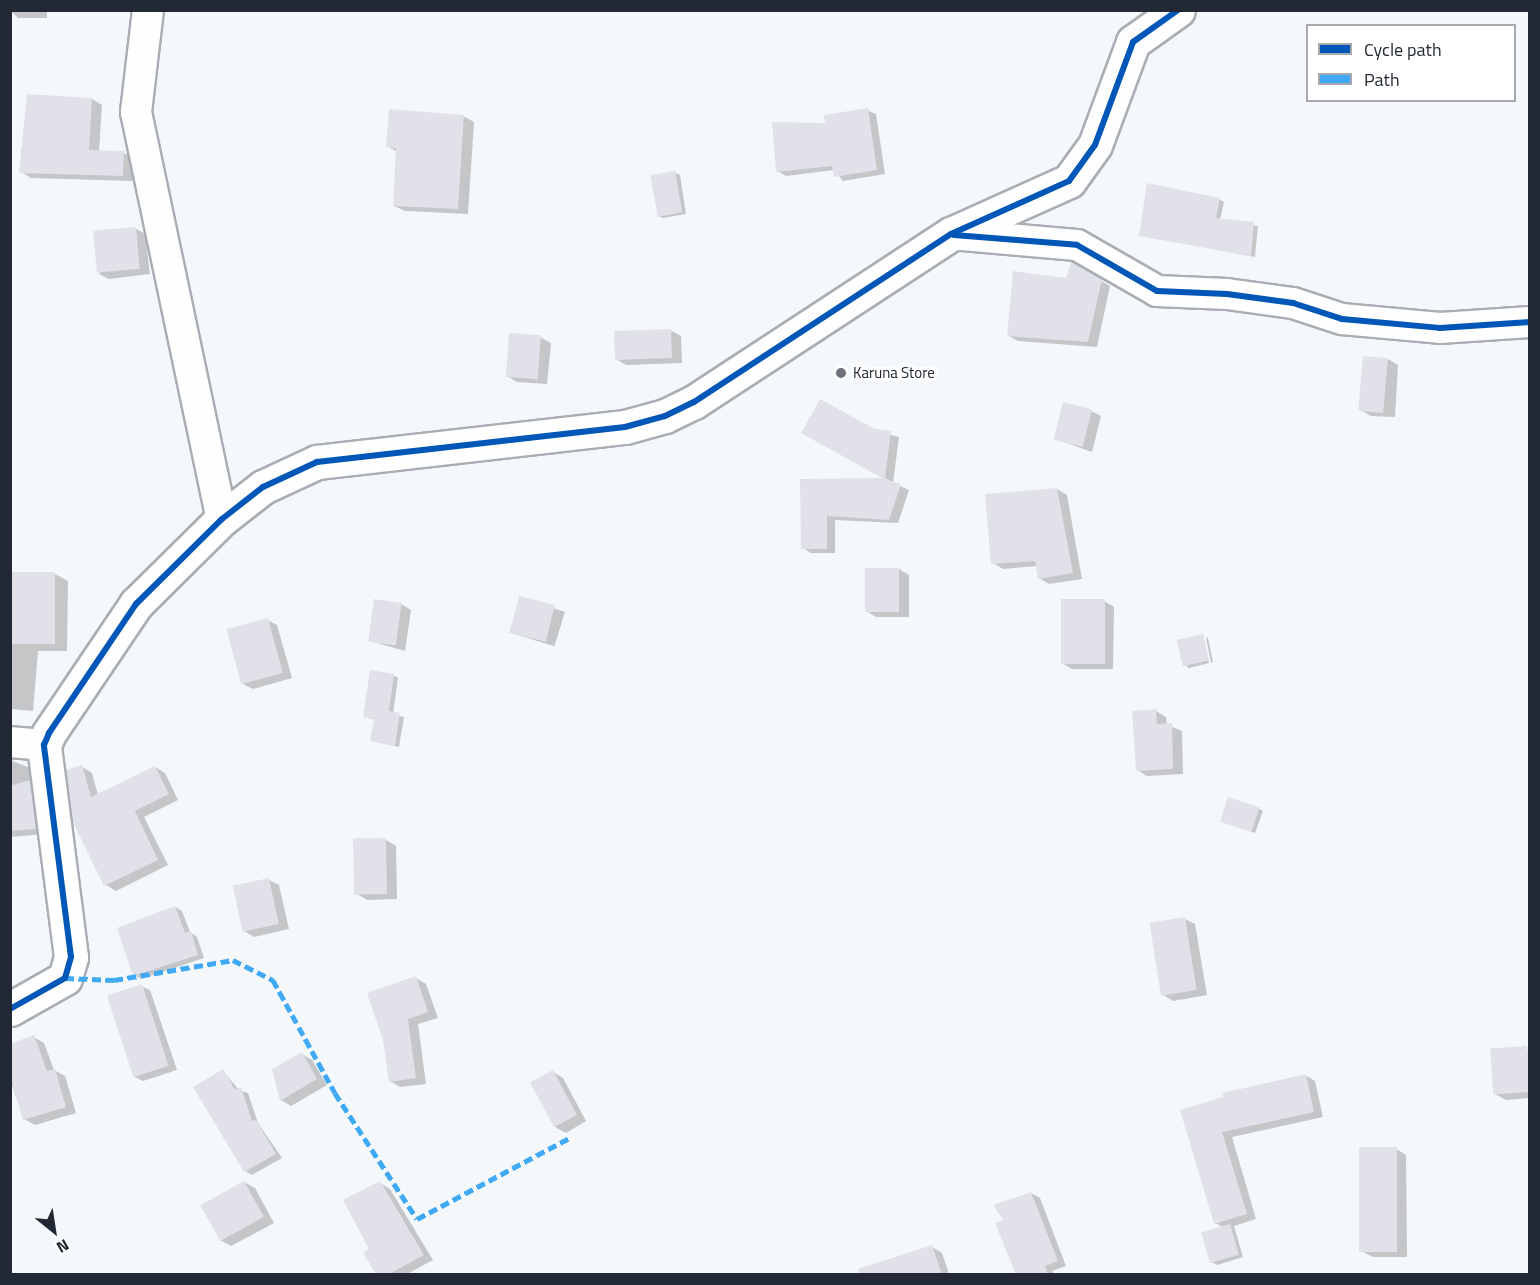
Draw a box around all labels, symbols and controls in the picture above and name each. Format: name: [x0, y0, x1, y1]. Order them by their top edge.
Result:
legend: [1306, 24, 1516, 102]
text: Cycle path: [1364, 36, 1442, 63]
text: Path: [1364, 66, 1400, 93]
place label: Karuna Store: [853, 364, 935, 382]
marker: Karuna Store: [834, 366, 848, 380]
north arrow: [24, 1201, 84, 1261]
text: N: [52, 1233, 74, 1260]

